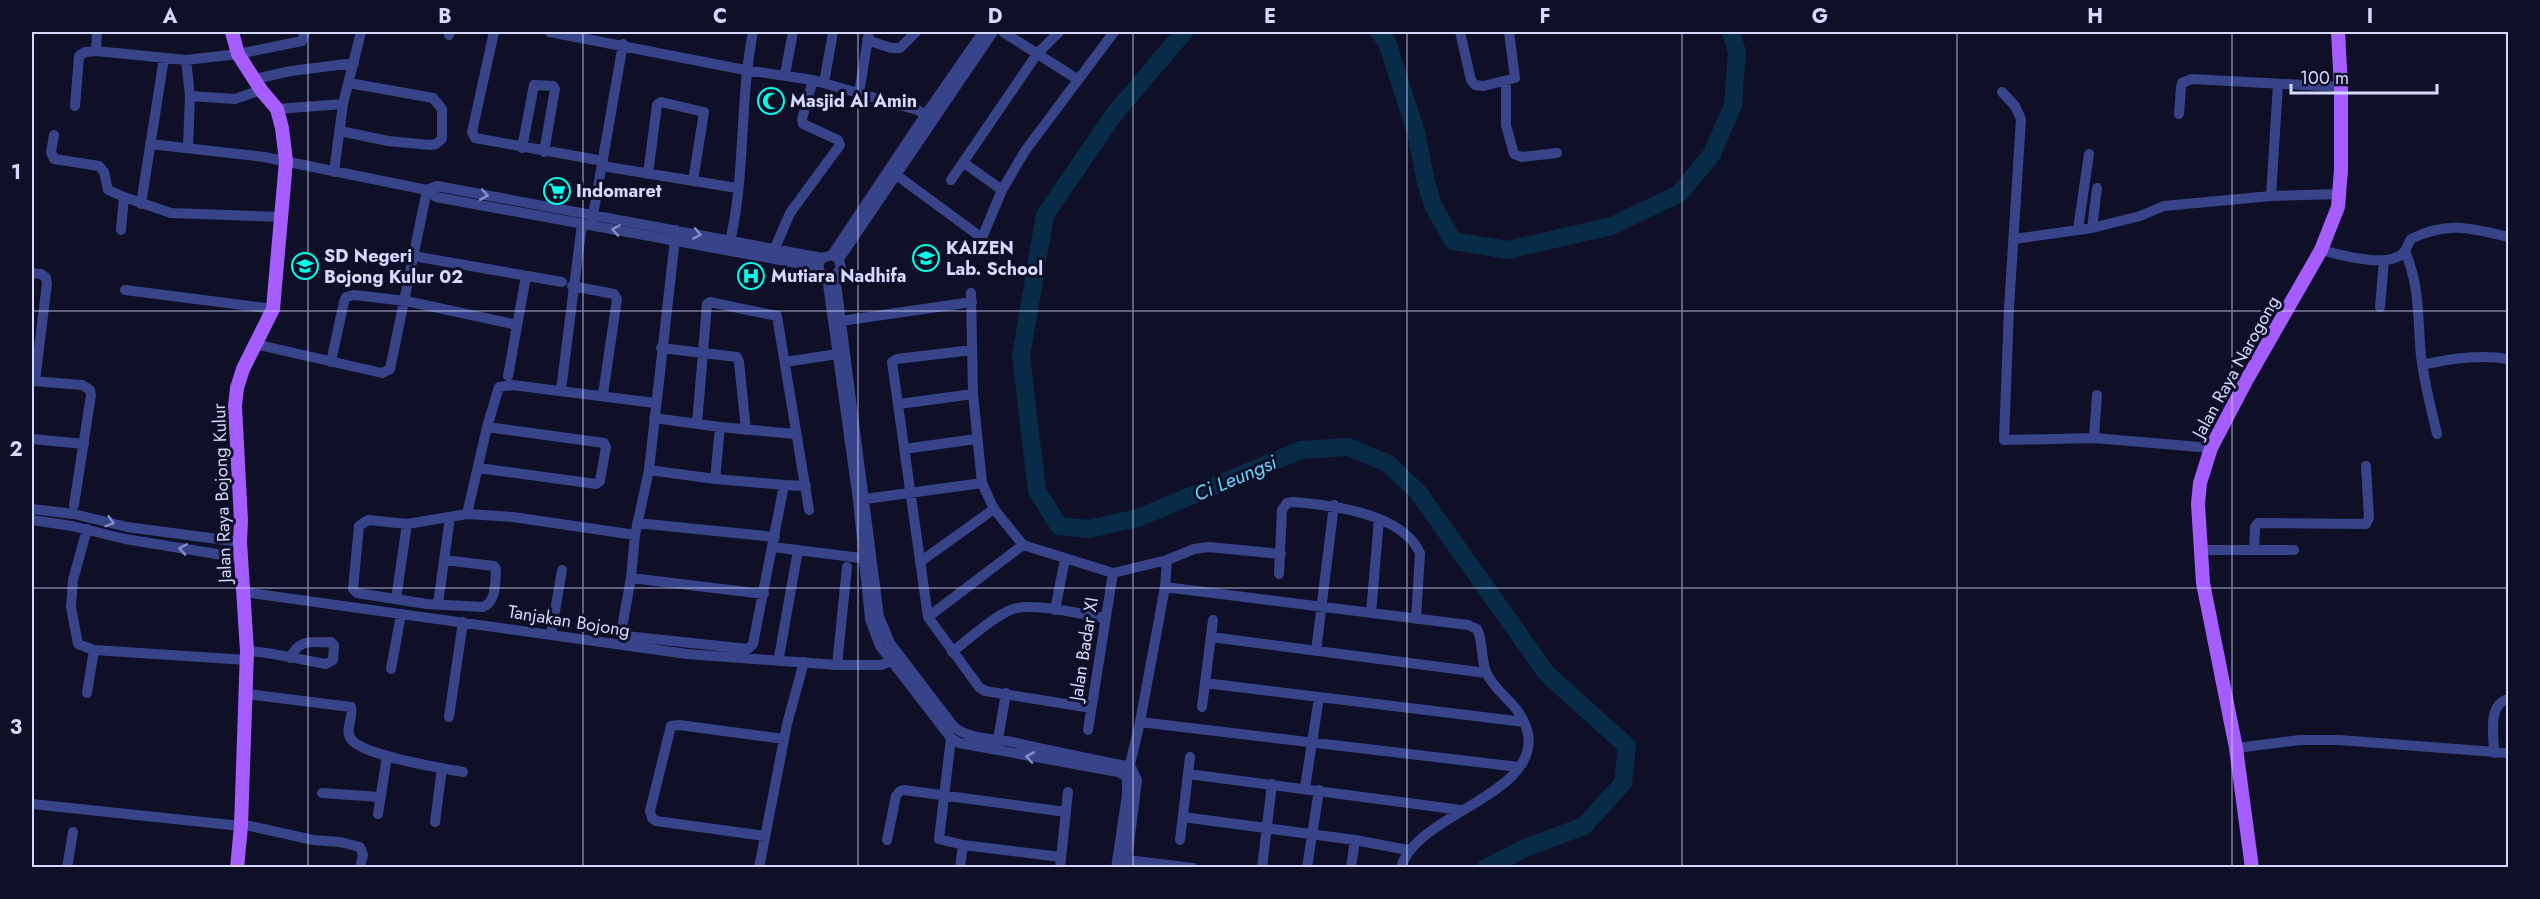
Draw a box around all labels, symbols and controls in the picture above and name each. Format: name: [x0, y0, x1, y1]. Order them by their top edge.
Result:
text: A: [162, 2, 178, 31]
text: B: [438, 2, 452, 31]
text: C: [713, 2, 727, 31]
text: D: [988, 2, 1002, 31]
text: E: [1264, 2, 1276, 31]
text: F: [1539, 2, 1551, 31]
text: G: [1812, 2, 1828, 31]
text: H: [2087, 2, 2103, 31]
text: I: [2367, 2, 2373, 31]
scale bar: [2291, 57, 2436, 95]
text: 100 m: [2300, 65, 2349, 91]
mosque icon: Masjid Al Amin: [756, 86, 786, 116]
place label: Masjid Al Amin: [790, 88, 917, 114]
text: 1: [11, 158, 21, 187]
supermarket icon: Indomaret: [542, 176, 572, 206]
place label: Indomaret: [576, 178, 662, 204]
one-way arrow: [479, 188, 489, 201]
one-way arrow: [611, 225, 621, 237]
one-way arrow: [692, 227, 701, 239]
place label: KAIZEN Lab. School: [946, 235, 1043, 282]
place label: SD Negeri Bojong Kulur 02: [324, 243, 463, 290]
school or university icon: KAIZEN Lab. School: [911, 243, 941, 273]
school or university icon: SD Negeri Bojong Kulur 02: [290, 251, 320, 281]
hospital icon: Mutiara Nadhifa: [736, 261, 766, 291]
place label: Mutiara Nadhifa: [771, 263, 907, 289]
street label: Jalan Raya Narogong: [2185, 291, 2286, 445]
street label: Jalan Raya Bojong Kulur: [206, 402, 238, 585]
text: 2: [9, 435, 23, 464]
water label: Ci Leungsi: [1189, 448, 1282, 509]
one-way arrow: [104, 515, 115, 527]
one-way arrow: [178, 543, 188, 555]
street label: Jalan Badar XI: [1063, 595, 1105, 704]
street label: Tanjakan Bojong: [506, 599, 632, 643]
text: 3: [10, 713, 22, 742]
one-way arrow: [1025, 751, 1035, 764]

